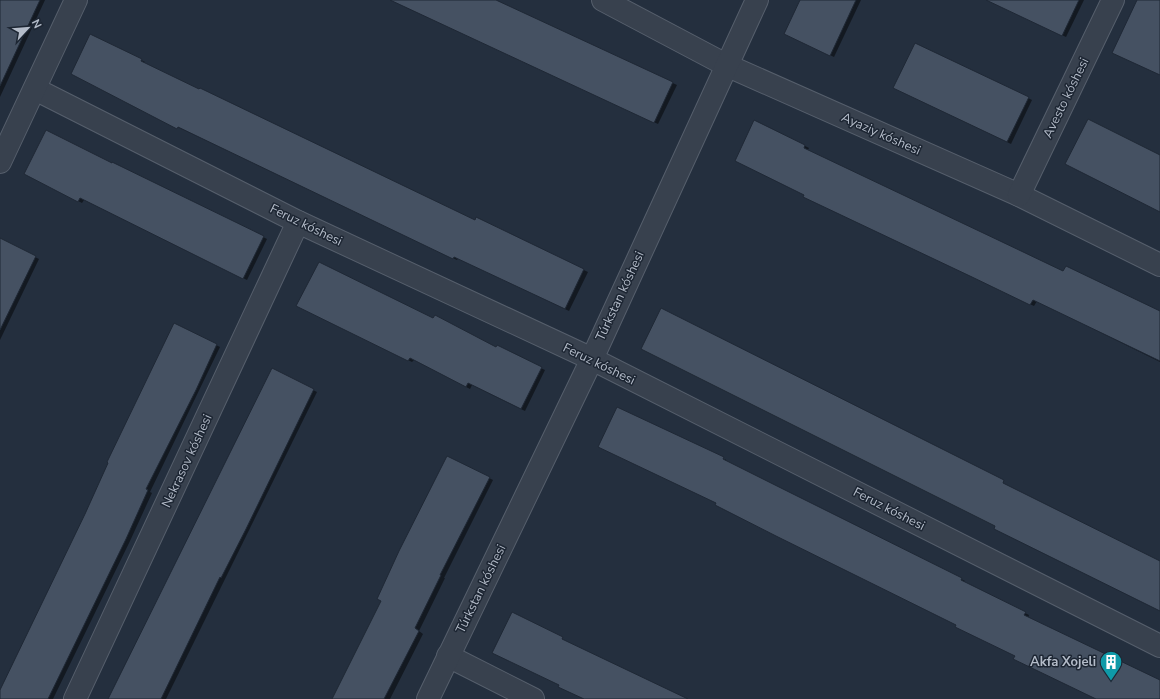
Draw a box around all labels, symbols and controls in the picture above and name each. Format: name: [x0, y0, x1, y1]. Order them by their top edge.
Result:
north arrow: [8, 8, 48, 48]
text: N: [28, 17, 45, 31]
street label: Avesto kóshesi: [1039, 55, 1093, 141]
street label: Ayaziy kóshesi: [838, 108, 924, 160]
street label: Feruz kóshesi: [267, 200, 345, 250]
street label: Túrkstan kóshesi: [591, 248, 649, 344]
street label: Feruz kóshesi: [560, 339, 638, 389]
street label: Nekrasov kóshesi: [157, 411, 217, 511]
street label: Feruz kóshesi: [850, 483, 928, 535]
street label: Túrkstan kóshesi: [452, 541, 510, 637]
building icon: Akfa Xojeli: [1098, 649, 1124, 682]
place label: Akfa Xojeli: [1030, 653, 1096, 671]

